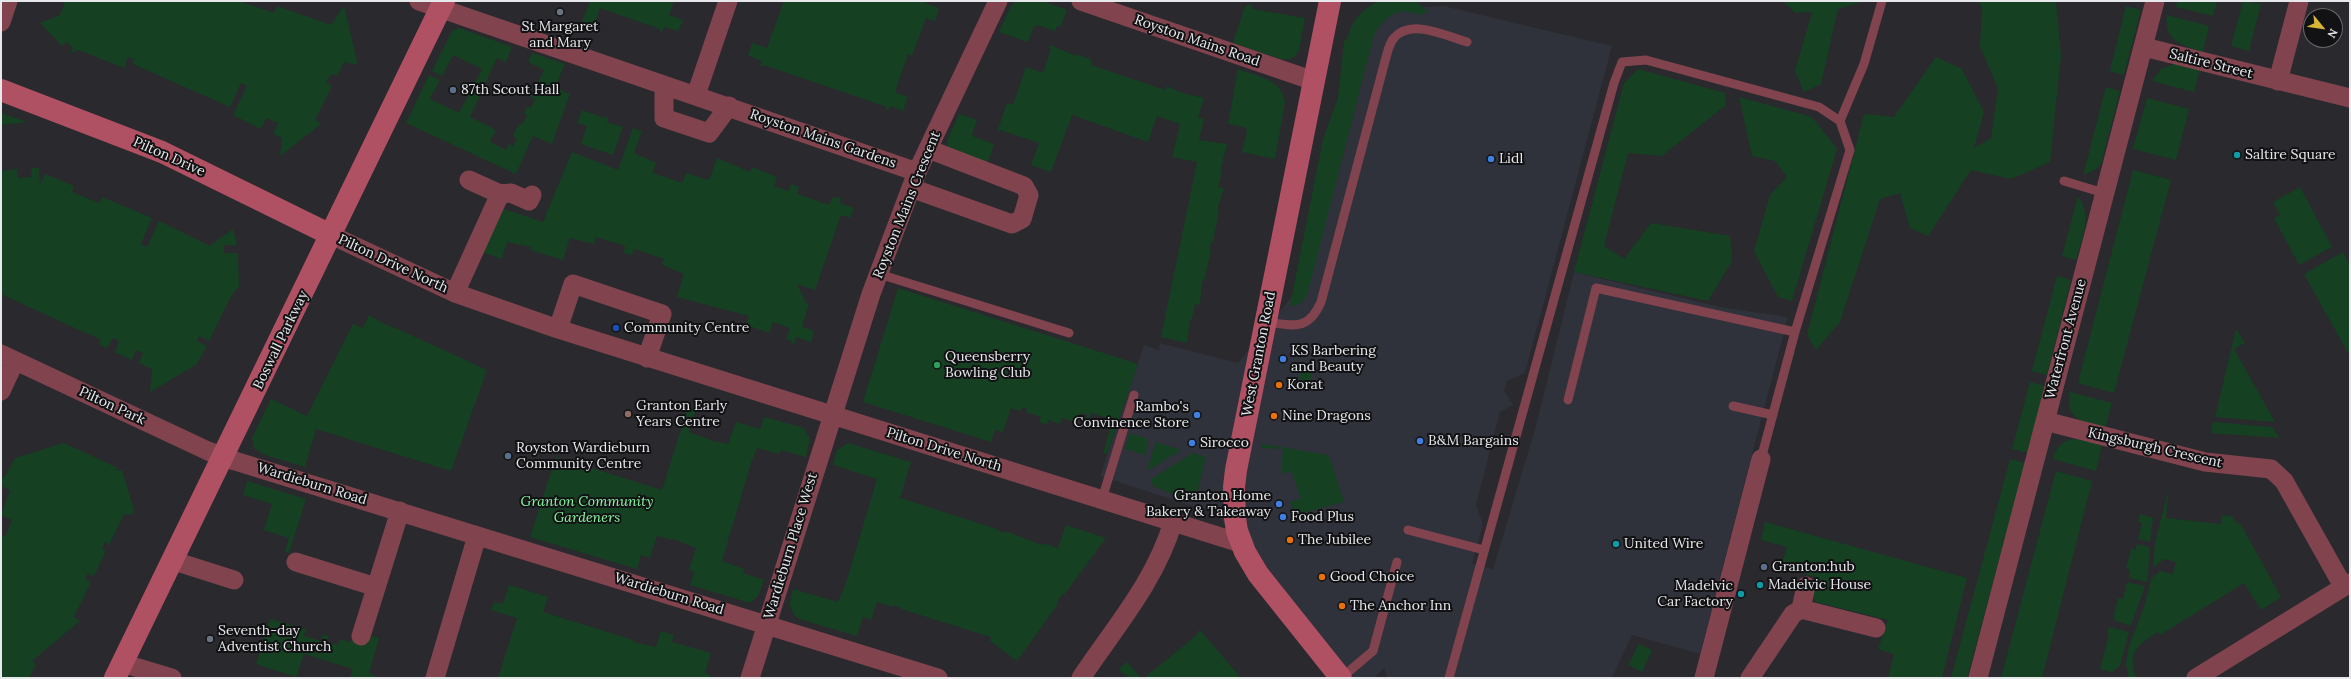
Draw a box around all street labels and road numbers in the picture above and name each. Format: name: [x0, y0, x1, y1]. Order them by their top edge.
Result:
street label: Royston Mains Road: [1132, 12, 1262, 70]
street label: Saltire Street: [2168, 46, 2254, 82]
street label: Royston Mains Gardens: [748, 106, 898, 172]
street label: Royston Mains Crescent: [870, 129, 944, 281]
street label: Pilton Drive: [130, 134, 208, 180]
street label: Pilton Drive North: [335, 231, 451, 297]
street label: Waterfront Avenue: [2042, 277, 2090, 401]
street label: Boswall Parkway: [250, 288, 312, 392]
street label: West Granton Road: [1239, 290, 1279, 418]
street label: Pilton Park: [76, 383, 148, 429]
street label: Kingsburgh Crescent: [2086, 424, 2224, 472]
street label: Pilton Drive North: [884, 425, 1004, 475]
street label: Wardieburn Road: [255, 459, 369, 509]
street label: Wardieburn Place West: [761, 471, 821, 621]
street label: Wardieburn Road: [612, 569, 726, 619]

